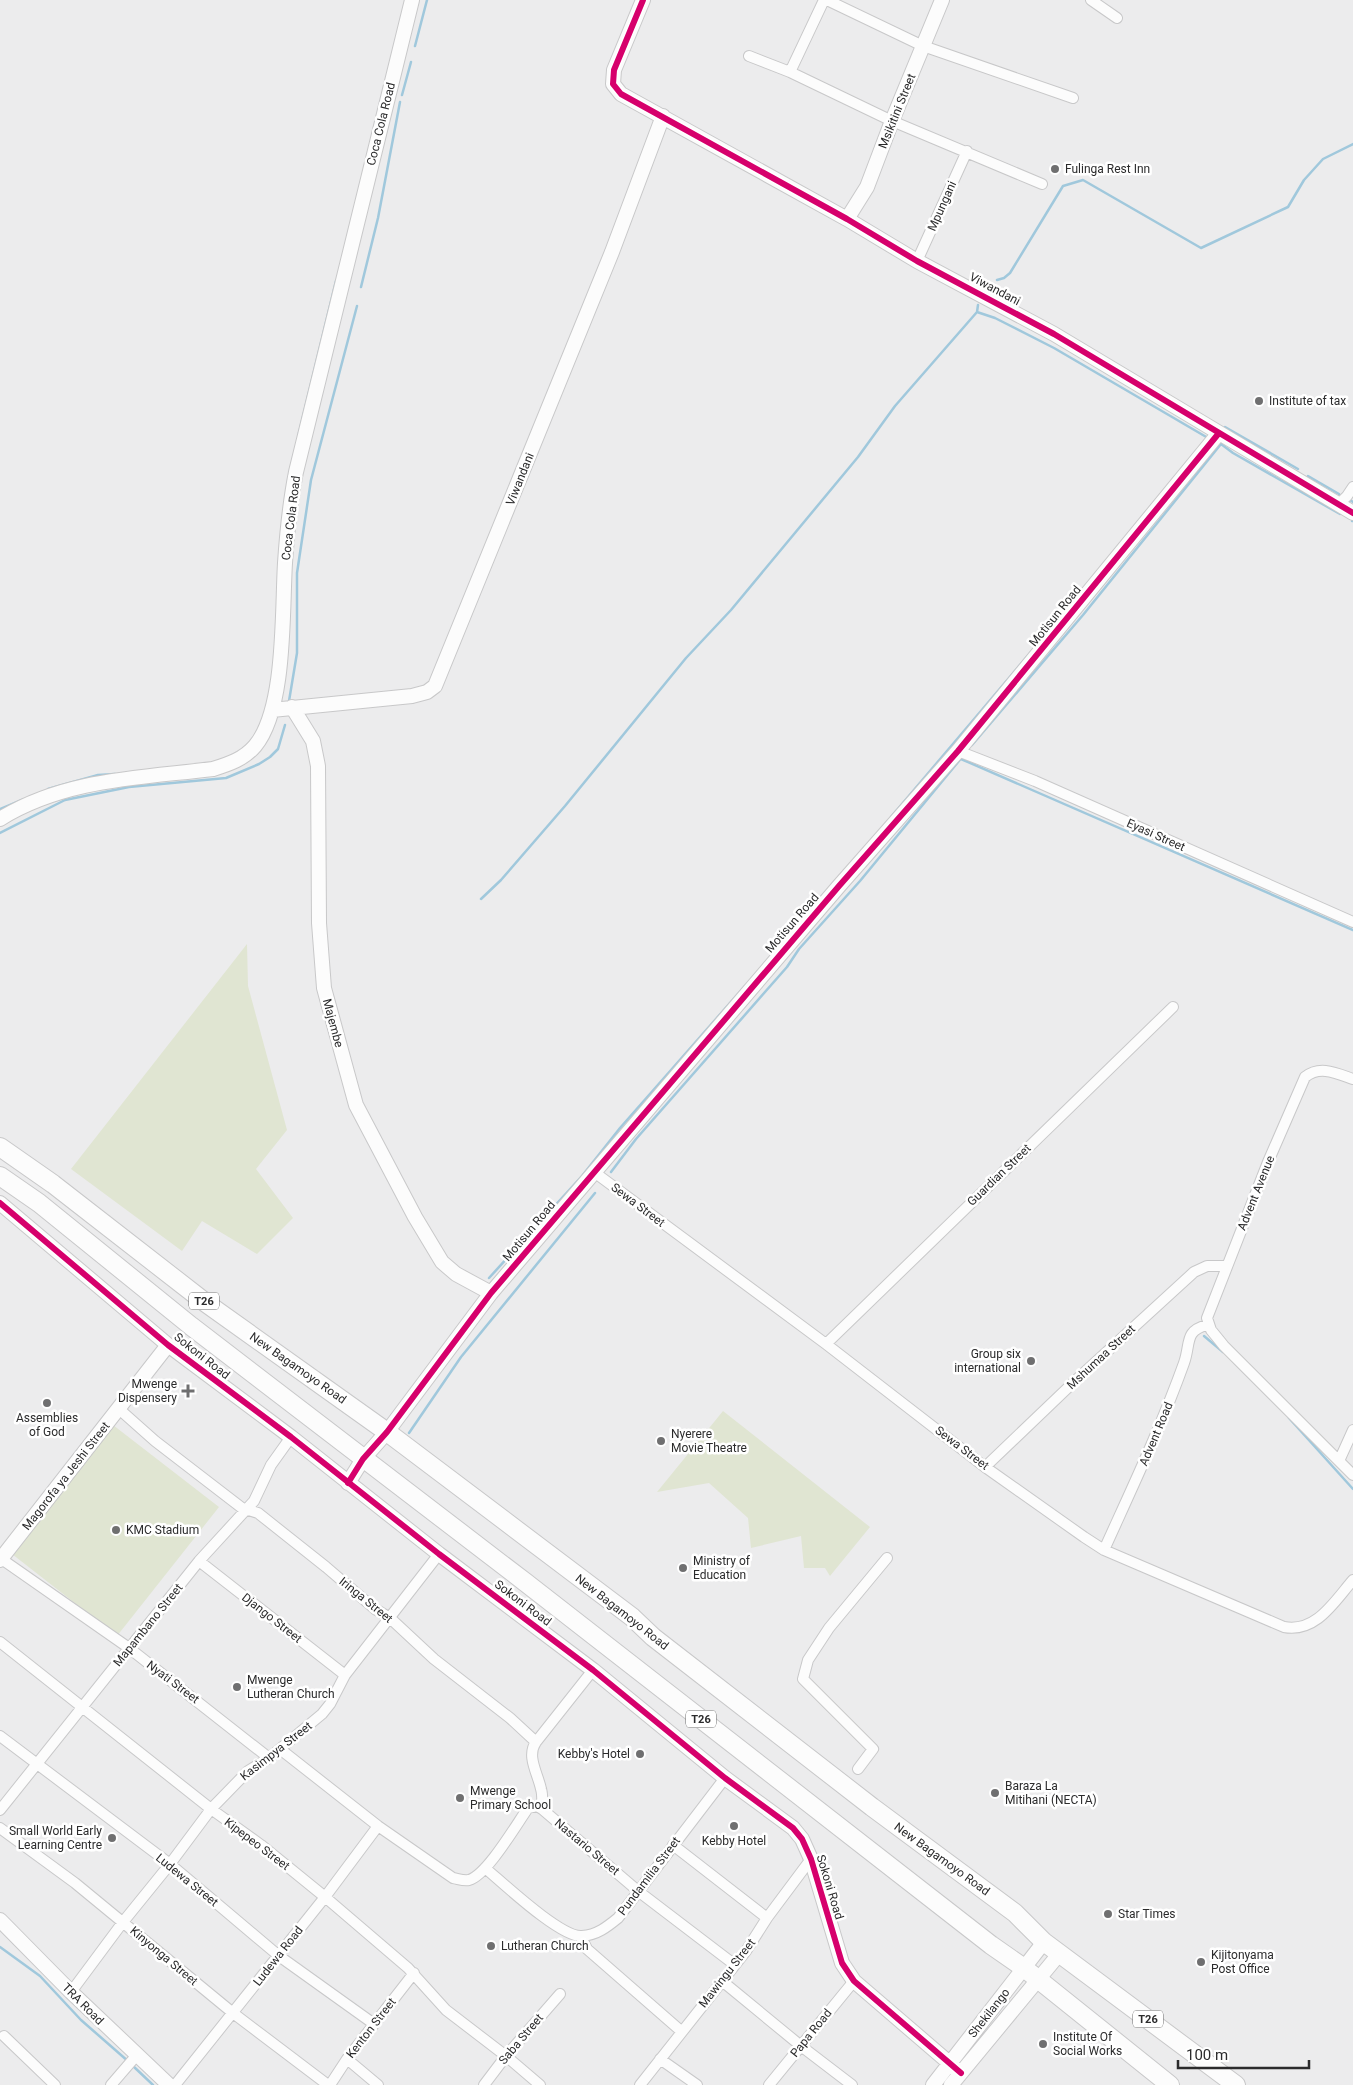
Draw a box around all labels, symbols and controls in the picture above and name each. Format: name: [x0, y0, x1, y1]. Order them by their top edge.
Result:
street label: Msikitini Street: [876, 71, 918, 151]
street label: Coca Cola Road: [364, 81, 398, 167]
place label: Fulinga Rest Inn: [1065, 162, 1150, 176]
marker: Fulinga Rest Inn: [1049, 163, 1061, 175]
street label: Mpungani: [925, 179, 959, 233]
street label: Viwandani: [967, 270, 1023, 308]
place label: Institute of tax: [1269, 394, 1346, 408]
marker: Institute of tax: [1253, 395, 1265, 407]
street label: Viwandani: [503, 451, 537, 507]
street label: Coca Cola Road: [279, 475, 303, 561]
street label: Motisun Road: [1026, 583, 1084, 649]
street label: Eyasi Street: [1125, 816, 1187, 854]
street label: Motisun Road: [762, 890, 822, 956]
street label: Majembe: [320, 997, 346, 1049]
street label: Guardian Street: [964, 1141, 1034, 1209]
street label: Advent Avenue: [1235, 1154, 1277, 1232]
street label: Sewa Street: [608, 1180, 668, 1230]
street label: Motisun Road: [500, 1198, 558, 1264]
road number: T26: [189, 1292, 219, 1310]
street label: Mshumaa Street: [1064, 1322, 1138, 1392]
street label: New Bagamoyo Road: [247, 1329, 349, 1407]
street label: Sokoni Road: [171, 1330, 233, 1382]
place label: Group six international: [954, 1347, 1021, 1375]
marker: Group six international: [1025, 1355, 1037, 1367]
place label: Mwenge Dispensery: [118, 1377, 177, 1405]
marker: Mwenge Dispensery: [181, 1384, 195, 1398]
marker: Assemblies of God: [41, 1397, 53, 1409]
street label: Advent Road: [1136, 1400, 1176, 1468]
place label: Assemblies of God: [16, 1411, 78, 1439]
street label: Magorofa ya Jeshi Street: [19, 1419, 113, 1533]
street label: Sewa Street: [932, 1423, 992, 1473]
place label: Nyerere Movie Theatre: [671, 1427, 747, 1455]
marker: Nyerere Movie Theatre: [655, 1435, 667, 1447]
place label: KMC Stadium: [126, 1523, 199, 1537]
marker: KMC Stadium: [110, 1524, 122, 1536]
place label: Ministry of Education: [693, 1554, 751, 1582]
marker: Ministry of Education: [677, 1562, 689, 1574]
street label: New Bagamoyo Road: [573, 1571, 671, 1653]
street label: Iringa Street: [336, 1574, 396, 1626]
street label: Sokoni Road: [492, 1577, 554, 1629]
street label: Mapambano Street: [110, 1581, 186, 1669]
street label: Django Street: [239, 1590, 305, 1646]
street label: Nyati Street: [144, 1658, 202, 1706]
place label: Mwenge Lutheran Church: [247, 1673, 335, 1701]
marker: Mwenge Lutheran Church: [231, 1681, 243, 1693]
road number: T26: [686, 1710, 716, 1728]
street label: Kasimpya Street: [237, 1719, 315, 1783]
place label: Kebby's Hotel: [558, 1747, 630, 1761]
marker: Kebby's Hotel: [634, 1748, 646, 1760]
place label: Baraza La Mitihani (NECTA): [1005, 1779, 1097, 1807]
place label: Mwenge Primary School: [470, 1784, 551, 1812]
marker: Baraza La Mitihani (NECTA): [989, 1787, 1001, 1799]
marker: Mwenge Primary School: [454, 1792, 466, 1804]
street label: Kipepeo Street: [222, 1815, 292, 1873]
street label: Nastario Street: [552, 1816, 622, 1878]
marker: Kebby Hotel: [728, 1820, 740, 1832]
street label: New Bagamoyo Road: [892, 1820, 992, 1898]
place label: Small World Early Learning Centre: [9, 1824, 102, 1852]
marker: Small World Early Learning Centre: [106, 1832, 118, 1844]
street label: Pundamilia Street: [615, 1834, 683, 1918]
place label: Kebby Hotel: [702, 1834, 766, 1848]
street label: Ludewa Street: [153, 1851, 221, 1909]
street label: Sokoni Road: [814, 1853, 846, 1921]
place label: Star Times: [1118, 1907, 1176, 1921]
marker: Star Times: [1102, 1908, 1114, 1920]
street label: Ludewa Road: [250, 1923, 306, 1989]
street label: Kinyonga Street: [127, 1924, 201, 1988]
street label: Mawingu Street: [696, 1936, 758, 2010]
place label: Lutheran Church: [501, 1939, 589, 1953]
marker: Lutheran Church: [485, 1940, 497, 1952]
place label: Kijitonyama Post Office: [1211, 1948, 1274, 1976]
marker: Kijitonyama Post Office: [1195, 1956, 1207, 1968]
street label: TRA Road: [59, 1980, 107, 2028]
street label: Shekilango: [965, 1985, 1013, 2040]
street label: Kenton Street: [343, 1995, 399, 2061]
street label: Papa Road: [787, 2006, 835, 2060]
road number: T26: [1133, 2010, 1163, 2028]
street label: Saba Street: [496, 2011, 546, 2067]
place label: Institute Of Social Works: [1053, 2030, 1122, 2058]
marker: Institute Of Social Works: [1037, 2038, 1049, 2050]
scale bar: [1178, 2038, 1309, 2070]
text: 100 m: [1186, 2046, 1228, 2064]

